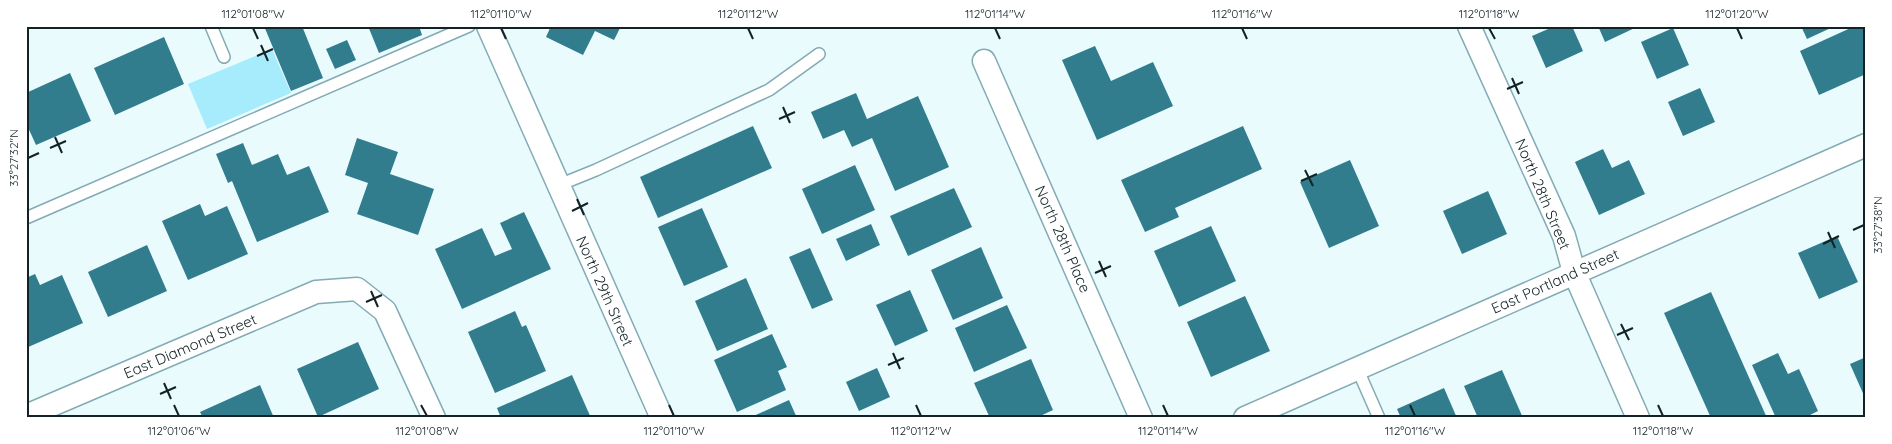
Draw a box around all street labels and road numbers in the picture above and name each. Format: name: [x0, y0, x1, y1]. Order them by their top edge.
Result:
street label: North 28th Street: [1511, 136, 1575, 252]
street label: North 28th Place: [1031, 182, 1095, 296]
street label: North 29th Street: [572, 233, 638, 349]
street label: East Portland Street: [1488, 244, 1622, 318]
street label: East Diamond Street: [121, 309, 259, 383]

